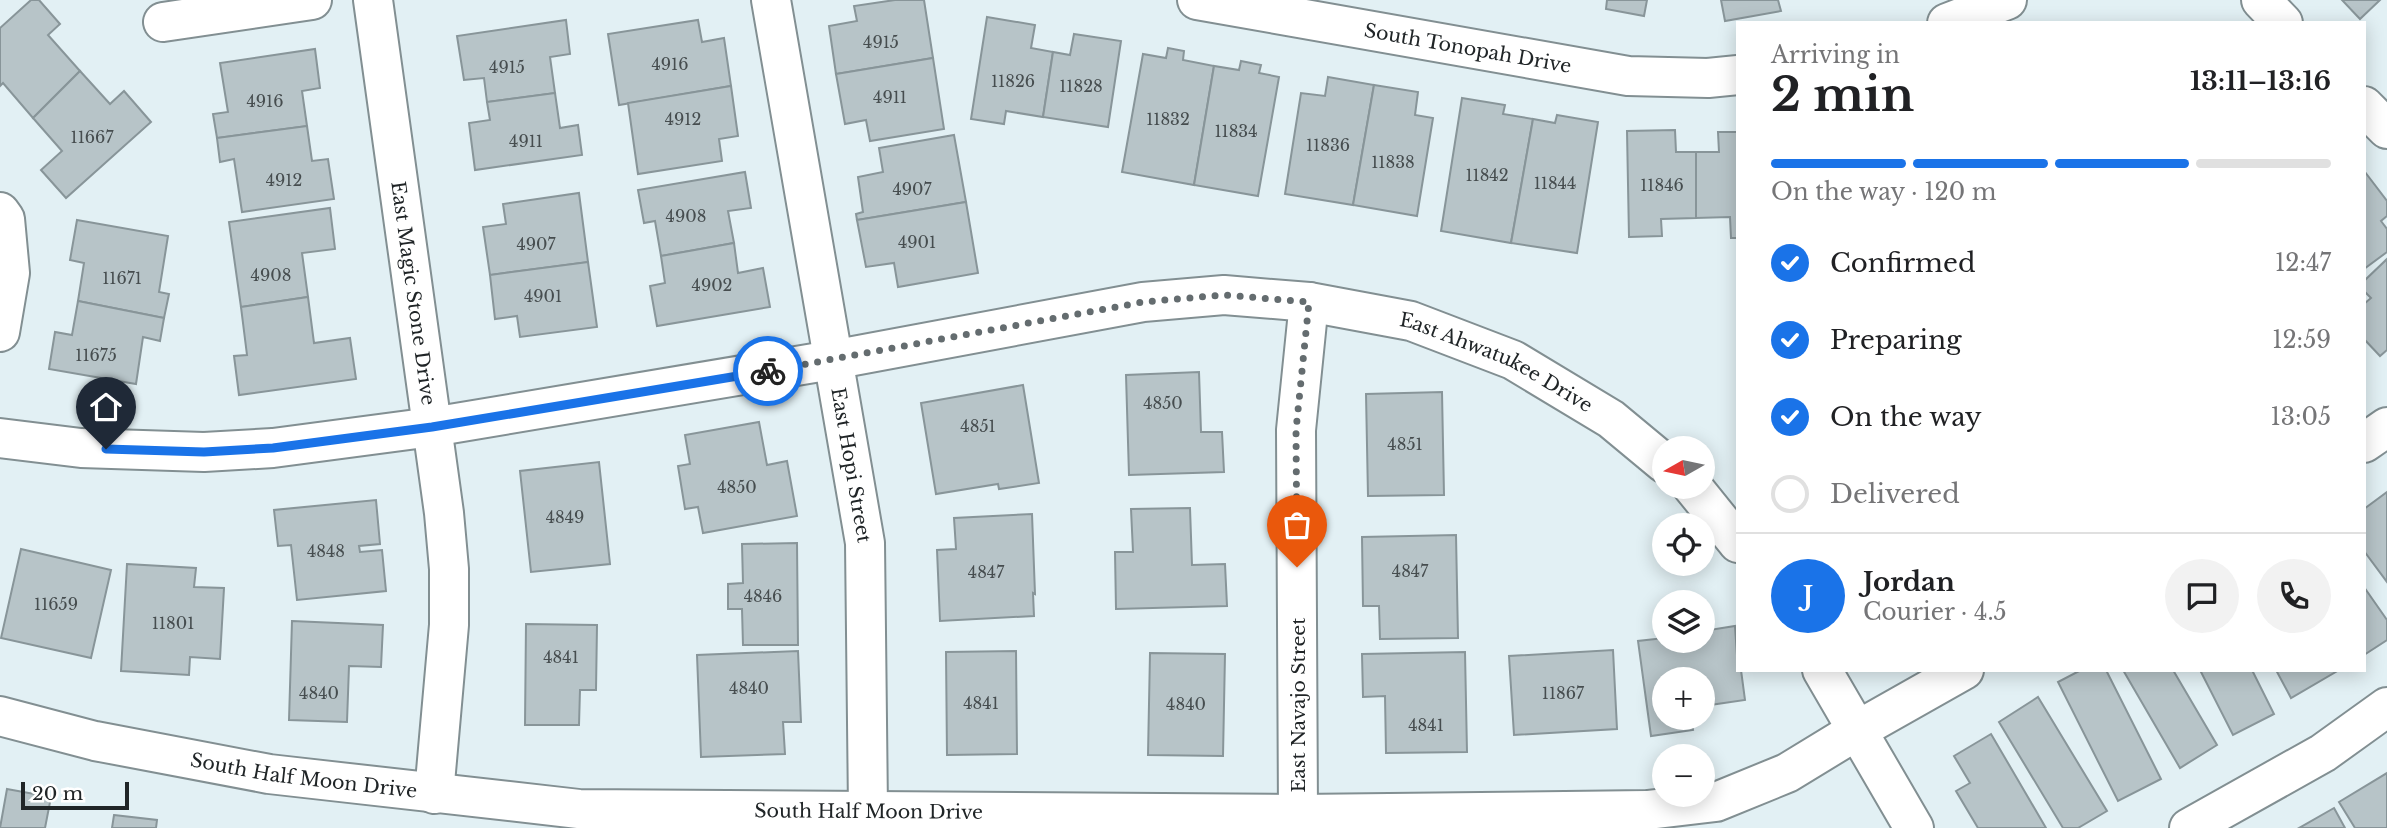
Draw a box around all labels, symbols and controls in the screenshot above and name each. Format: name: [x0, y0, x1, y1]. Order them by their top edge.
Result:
street label: South Tonopah Drive: [1362, 19, 1573, 78]
house number: 4915: [863, 32, 899, 52]
text: Arriving in: [1771, 41, 1900, 69]
house number: 4916: [651, 54, 689, 74]
house number: 4915: [489, 57, 525, 77]
text: 13:11–13:16: [2190, 65, 2331, 97]
text: 2 min: [1771, 66, 1914, 123]
house number: 11826: [991, 71, 1035, 91]
house number: 11828: [1059, 76, 1103, 96]
house number: 4911: [873, 87, 907, 107]
house number: 4916: [246, 91, 284, 111]
house number: 4912: [665, 109, 701, 129]
house number: 11832: [1146, 109, 1190, 129]
house number: 11834: [1214, 121, 1258, 141]
house number: 11667: [71, 127, 114, 147]
house number: 4911: [509, 131, 543, 151]
house number: 11836: [1306, 135, 1350, 155]
house number: 11838: [1371, 152, 1415, 172]
house number: 11842: [1465, 165, 1509, 185]
house number: 4912: [266, 170, 302, 190]
house number: 11844: [1534, 173, 1576, 193]
house number: 11846: [1640, 175, 1684, 195]
text: On the way · 120 m: [1771, 178, 1996, 206]
house number: 4907: [892, 179, 933, 199]
street label: East Magic Stone Drive: [386, 180, 440, 407]
house number: 4908: [666, 206, 706, 226]
house number: 4901: [898, 232, 936, 252]
house number: 4907: [516, 234, 557, 254]
icon: check: [1771, 244, 1809, 282]
text: Confirmed: [1830, 247, 1975, 279]
text: 12:47: [2275, 249, 2331, 277]
house number: 4908: [251, 265, 291, 285]
house number: 11671: [102, 268, 142, 288]
house number: 4902: [692, 275, 732, 295]
house number: 4901: [524, 286, 562, 306]
street label: East Ahwatukee Drive: [1398, 308, 1597, 417]
icon: check: [1771, 321, 1809, 359]
text: Preparing: [1830, 324, 1962, 356]
text: 12:59: [2272, 326, 2331, 354]
courier: [733, 336, 803, 406]
house number: 11675: [75, 345, 117, 365]
icon: bike: [749, 352, 787, 390]
pin: [76, 377, 136, 449]
street label: East Hopi Street: [826, 386, 876, 545]
icon: home: [87, 388, 125, 426]
house number: 4850: [1143, 393, 1183, 413]
icon: check: [1771, 398, 1809, 436]
text: On the way: [1830, 401, 1982, 433]
text: 13:05: [2271, 403, 2331, 431]
house number: 4851: [960, 416, 996, 436]
house number: 4851: [1387, 434, 1423, 454]
north arrow: [1652, 436, 1715, 499]
map controls: [1652, 436, 1715, 807]
house number: 4850: [717, 477, 757, 497]
text: Delivered: [1830, 478, 1960, 510]
pin: [1267, 495, 1327, 567]
icon: bag: [1278, 506, 1316, 544]
house number: 4849: [546, 507, 584, 527]
button: locate: [1652, 513, 1715, 576]
house number: 4848: [307, 541, 345, 561]
button: chat: [2165, 559, 2239, 633]
button: phone: [2257, 559, 2331, 633]
house number: 4847: [1392, 561, 1429, 581]
house number: 4847: [968, 562, 1005, 582]
text: Jordan: [1863, 566, 1955, 598]
text: J: [1803, 580, 1813, 612]
house number: 4846: [744, 586, 782, 606]
button: layers: [1652, 590, 1715, 653]
house number: 11659: [34, 594, 78, 614]
text: Courier · 4.5: [1863, 598, 2007, 626]
house number: 11801: [152, 613, 194, 633]
street label: East Navajo Street: [1287, 617, 1310, 792]
house number: 4841: [543, 647, 579, 667]
button: +: [1652, 667, 1715, 730]
house number: 4840: [729, 678, 769, 698]
house number: 4840: [299, 683, 339, 703]
house number: 11867: [1542, 683, 1585, 703]
house number: 4841: [963, 693, 999, 713]
house number: 4840: [1166, 694, 1206, 714]
house number: 4841: [1408, 715, 1444, 735]
button: −: [1652, 744, 1715, 807]
street label: South Half Moon Drive: [188, 748, 418, 803]
scale bar: [21, 779, 130, 811]
text: 20 m: [32, 782, 83, 805]
street label: South Half Moon Drive: [754, 799, 983, 824]

